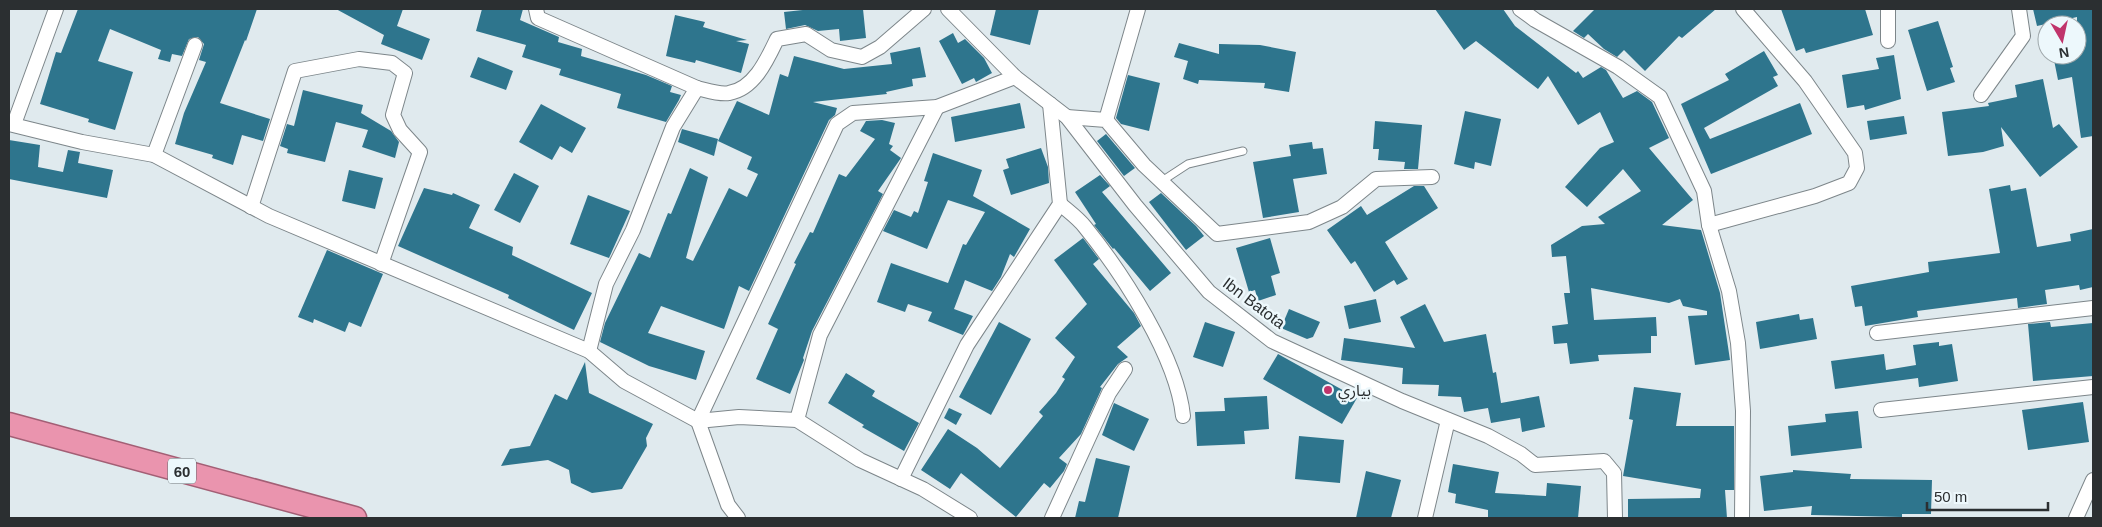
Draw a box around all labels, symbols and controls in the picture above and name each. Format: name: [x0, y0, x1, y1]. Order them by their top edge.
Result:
north arrow: [2037, 15, 2087, 65]
text: N: [2058, 44, 2070, 62]
street label: Ibn Batota: [1220, 274, 1288, 332]
place label: بياري: [1338, 382, 1371, 402]
marker: بياري: [1322, 384, 1334, 396]
road number: 60: [168, 458, 196, 484]
scale bar: [1927, 480, 2048, 512]
text: 50 m: [1934, 488, 1967, 505]

